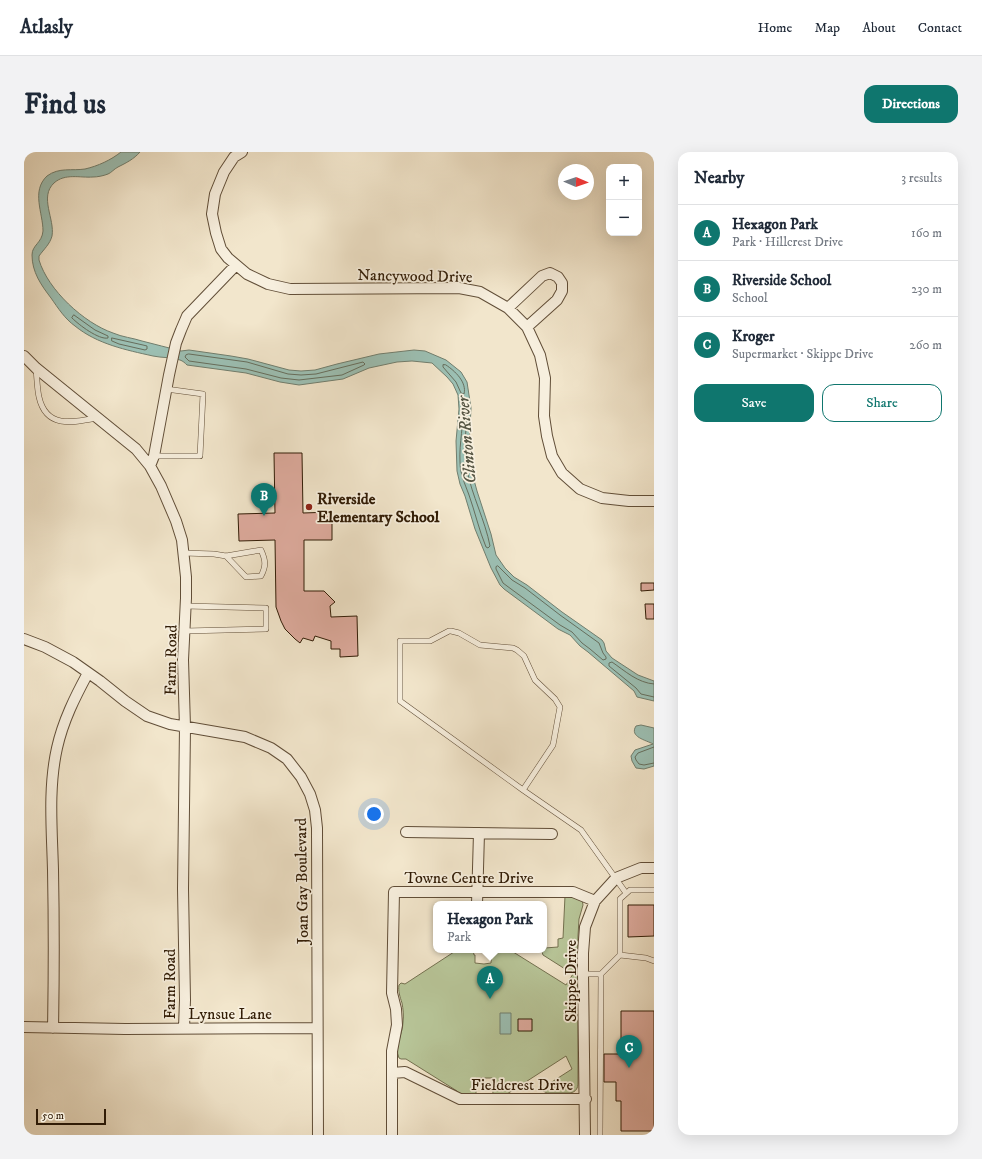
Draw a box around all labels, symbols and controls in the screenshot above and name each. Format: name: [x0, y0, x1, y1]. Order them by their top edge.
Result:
text: Atlasly: [20, 16, 73, 39]
text: Home: [758, 19, 792, 37]
text: Map: [814, 19, 840, 37]
text: About: [862, 19, 896, 37]
text: Contact: [918, 19, 962, 37]
button: Directions: [864, 85, 958, 123]
text: Find us: [24, 87, 106, 122]
north arrow: [558, 164, 594, 200]
map controls: [606, 164, 642, 236]
button: +: [606, 164, 642, 200]
text: Nearby: [694, 167, 744, 189]
text: 3 results: [901, 170, 942, 186]
button: −: [606, 200, 642, 236]
text: Hexagon Park: [732, 215, 818, 234]
text: A: [703, 225, 711, 241]
text: 160 m: [911, 225, 942, 241]
text: Park · Hillcrest Drive: [732, 234, 843, 250]
street label: Nancywood Drive: [357, 265, 473, 287]
text: Riverside School: [732, 271, 831, 290]
text: B: [703, 281, 711, 297]
text: 230 m: [911, 281, 942, 297]
text: School: [732, 290, 768, 306]
text: Kroger: [732, 327, 775, 346]
text: C: [703, 337, 711, 353]
text: 260 m: [909, 337, 942, 353]
text: Supermarket · Skippe Drive: [732, 346, 873, 362]
button: Save: [694, 384, 814, 422]
button: Share: [822, 384, 942, 422]
water label: Clinton River: [452, 393, 482, 485]
pin: B: [251, 483, 277, 516]
place label: Riverside Elementary School: [317, 489, 441, 527]
marker: Riverside Elementary School: [304, 502, 314, 512]
street label: Farm Road: [160, 625, 182, 696]
your location: [364, 804, 384, 824]
street label: Joan Gay Boulevard: [291, 818, 313, 946]
street label: Towne Centre Drive: [404, 868, 534, 888]
popup: [433, 901, 547, 953]
text: Hexagon Park: [447, 910, 533, 929]
text: Park: [447, 929, 471, 945]
street label: Skippe Drive: [561, 940, 581, 1022]
street label: Farm Road: [160, 949, 180, 1019]
pin: A: [477, 966, 503, 999]
street label: Lynsue Lane: [188, 1004, 272, 1024]
pin: C: [616, 1035, 642, 1068]
street label: Fieldcrest Drive: [471, 1075, 574, 1095]
scale bar: [36, 1107, 106, 1126]
text: 50 m: [42, 1109, 64, 1123]

